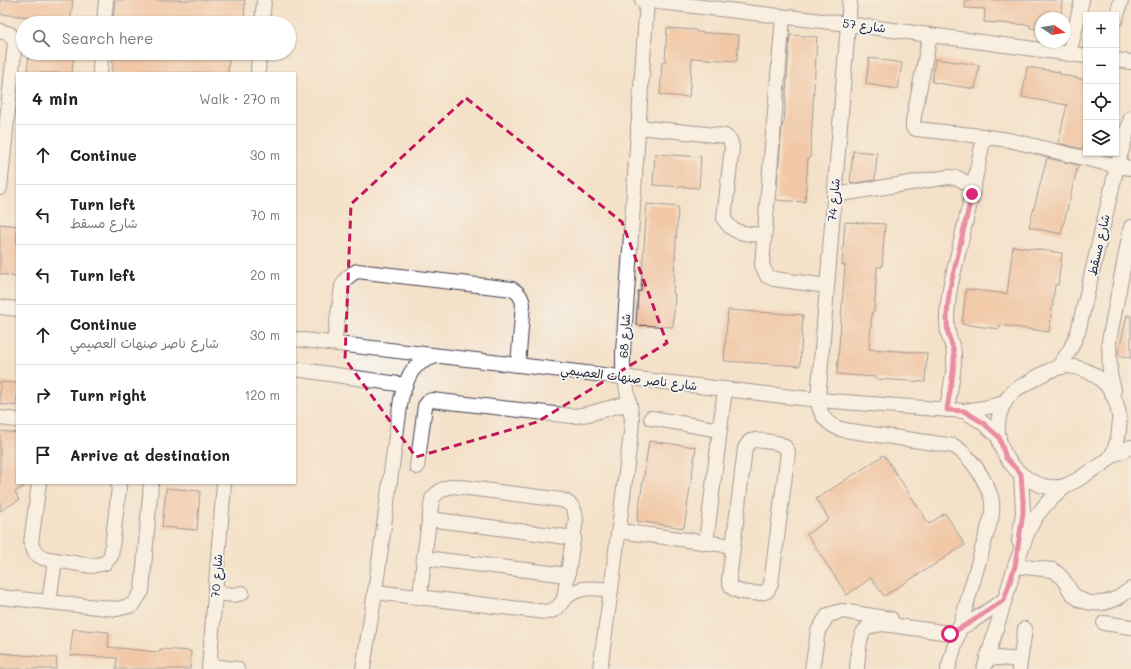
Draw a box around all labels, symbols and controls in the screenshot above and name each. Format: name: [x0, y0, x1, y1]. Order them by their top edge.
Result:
north arrow: [1035, 12, 1071, 48]
map controls: [1083, 12, 1119, 156]
button: +: [1083, 12, 1119, 48]
street label: شارع 57: [841, 14, 887, 38]
search box: [16, 16, 296, 60]
icon: search: [30, 27, 52, 49]
text: Search here: [62, 28, 153, 48]
button: −: [1083, 48, 1119, 84]
button: locate: [1083, 84, 1119, 120]
text: 4 min: [32, 87, 78, 109]
text: Walk · 270 m: [199, 90, 280, 107]
button: layers: [1083, 120, 1119, 156]
icon: ahead: [32, 144, 54, 166]
text: Continue: [70, 145, 137, 165]
text: 30 m: [250, 146, 280, 163]
street label: شارع 74: [823, 178, 845, 222]
route end: [963, 185, 981, 203]
text: Turn left: [70, 194, 135, 214]
icon: left: [32, 204, 54, 226]
text: 70 m: [250, 206, 280, 223]
street label: شارع مسقط: [1083, 213, 1115, 277]
text: شارع مسقط: [70, 214, 137, 231]
icon: left: [32, 264, 54, 286]
text: Turn left: [70, 265, 135, 285]
text: 20 m: [250, 266, 280, 283]
street label: شارع 68: [615, 313, 635, 359]
text: Continue: [70, 314, 137, 334]
icon: ahead: [32, 324, 54, 346]
text: 30 m: [250, 326, 280, 343]
text: شارع ناصر صنهات العصيمي: [70, 334, 219, 351]
street label: شارع ناصر صنهات العصيمي: [560, 361, 698, 397]
icon: right: [32, 384, 54, 406]
text: Turn right: [70, 385, 147, 405]
text: 120 m: [244, 386, 280, 403]
icon: arrive: [32, 444, 54, 466]
text: Arrive at destination: [70, 445, 230, 465]
street label: شارع 70: [206, 553, 228, 599]
route start: [941, 625, 959, 643]

